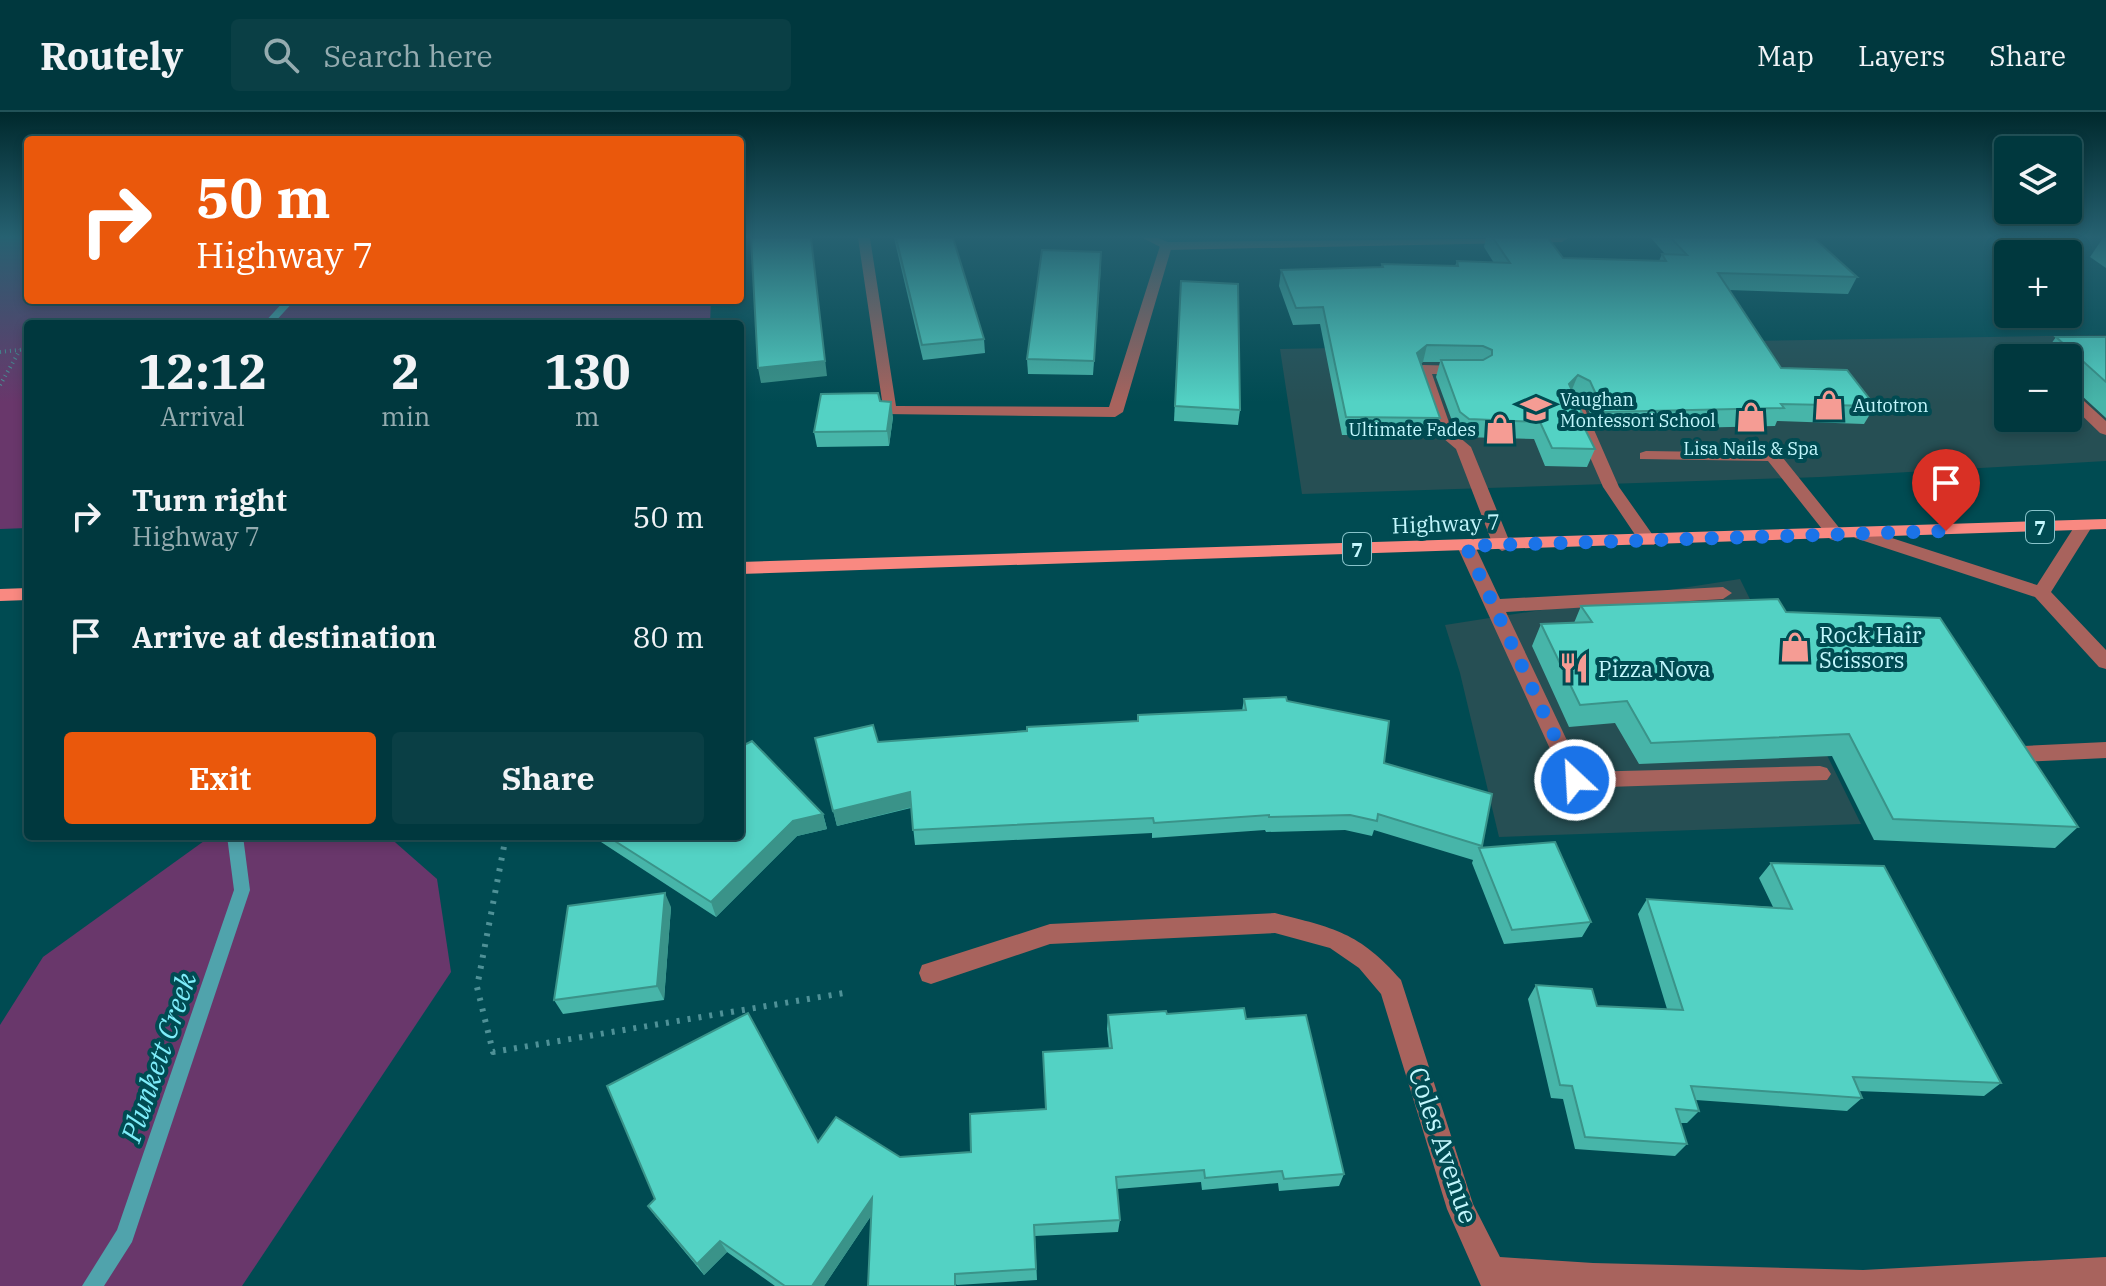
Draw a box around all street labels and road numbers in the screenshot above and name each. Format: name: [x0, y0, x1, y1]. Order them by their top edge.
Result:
street label: Highway 7: [1391, 507, 1501, 539]
road number: 7: [2026, 511, 2054, 543]
road number: 7: [1343, 533, 1371, 565]
street label: Coles Avenue: [1401, 1062, 1487, 1228]

